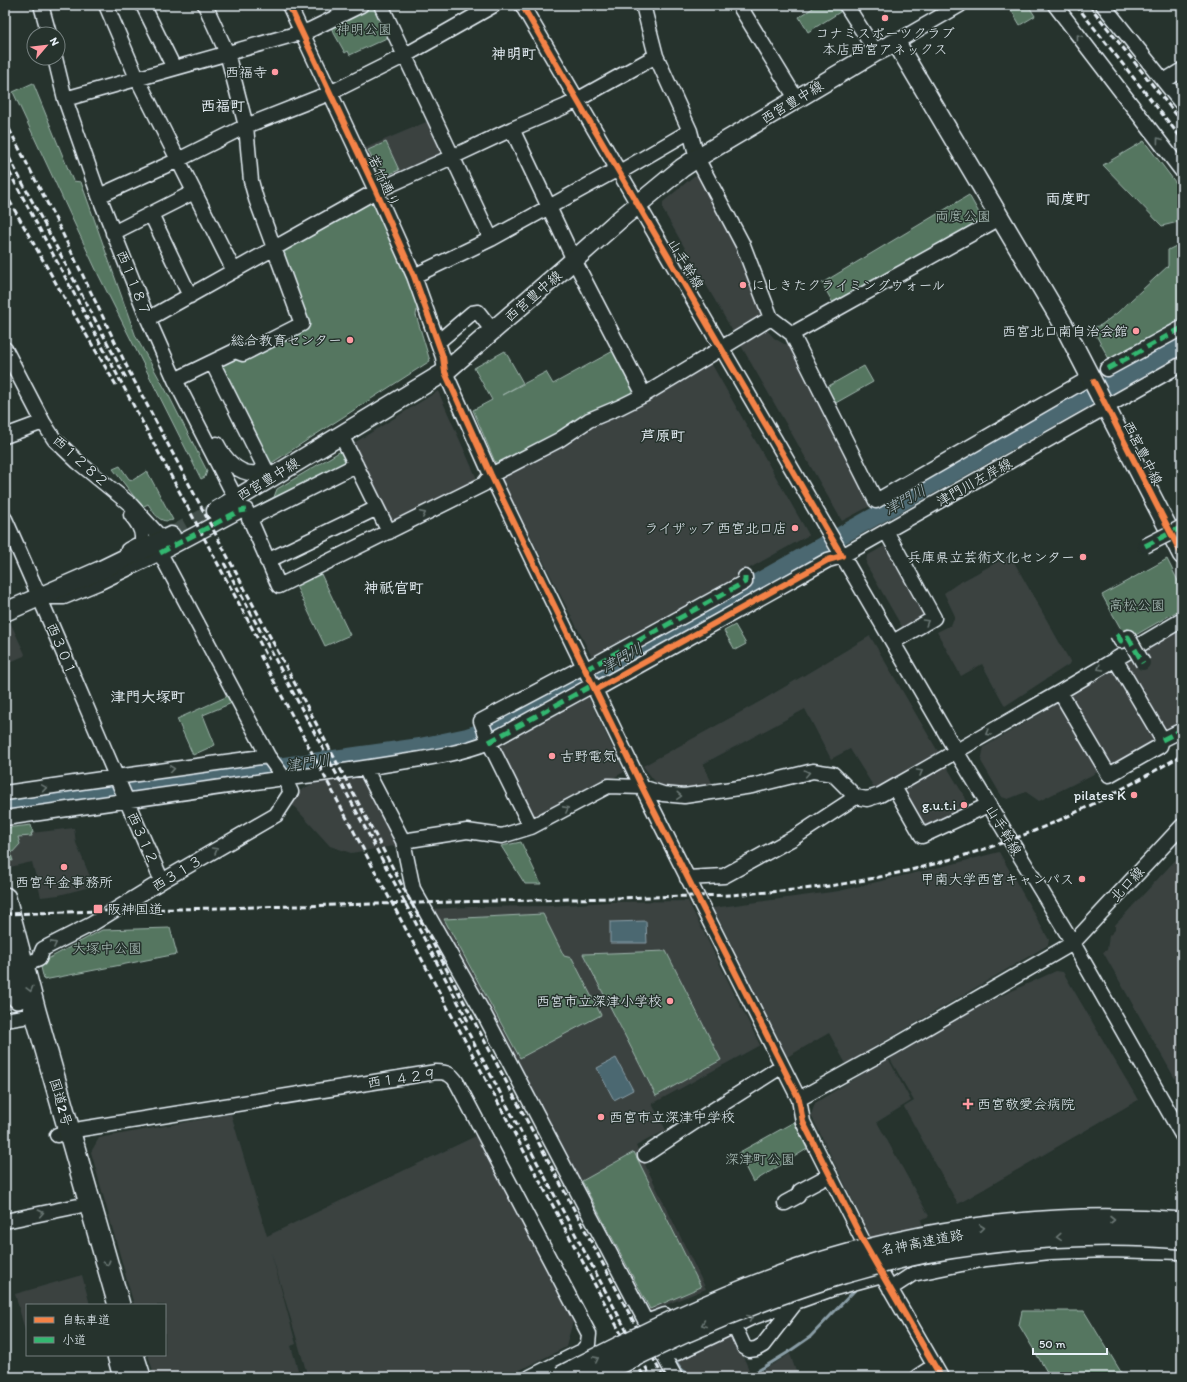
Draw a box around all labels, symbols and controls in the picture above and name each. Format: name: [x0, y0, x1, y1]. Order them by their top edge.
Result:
marker: コナミスポーツクラブ 本店西宮アネックス: [880, 13, 890, 23]
park label: 神明公園: [336, 21, 392, 38]
place label: コナミスポーツクラブ 本店西宮アネックス: [815, 25, 955, 58]
north arrow: [26, 26, 66, 66]
one-way arrow: [1077, 34, 1084, 41]
text: N: [47, 35, 62, 48]
district label: 神明町: [491, 45, 537, 63]
place label: 西福寺: [225, 64, 267, 81]
marker: 西福寺: [270, 67, 280, 77]
street label: 西宮豊中線: [758, 77, 827, 128]
district label: 西福町: [200, 97, 246, 115]
one-way arrow: [1156, 137, 1163, 144]
street label: 若竹通り: [364, 152, 403, 210]
district label: 両度町: [1045, 190, 1091, 208]
park label: 両度公園: [935, 208, 991, 225]
street label: 山手幹線: [664, 236, 707, 293]
street label: 西１１８７: [113, 248, 155, 319]
street label: 西宮豊中線: [501, 267, 565, 326]
place label: にしきたクライミングウォール: [751, 277, 946, 294]
marker: にしきたクライミングウォール: [738, 280, 748, 290]
place label: 西宮北口南自治会館: [1002, 323, 1128, 340]
marker: 西宮北口南自治会館: [1131, 326, 1141, 336]
place label: 総合教育センター: [231, 332, 342, 349]
marker: 総合教育センター: [345, 335, 355, 345]
street label: 西宮豊中線: [1119, 418, 1166, 488]
district label: 芦原町: [640, 427, 686, 445]
street label: 西１２８２: [49, 432, 112, 491]
street label: 西宮豊中線: [234, 454, 303, 505]
street label: 津門川左岸線: [933, 455, 1015, 510]
water label: 津門川: [881, 481, 929, 519]
one-way arrow: [419, 512, 427, 519]
place label: ライザップ 西宮北口店: [644, 520, 787, 537]
marker: ライザップ 西宮北口店: [790, 523, 800, 533]
place label: 兵庫県立芸術文化センター: [908, 549, 1075, 566]
marker: 兵庫県立芸術文化センター: [1078, 552, 1088, 562]
district label: 神祇官町: [364, 579, 424, 597]
park label: 高松公園: [1109, 597, 1165, 614]
street label: 西３０１: [43, 620, 80, 678]
one-way arrow: [922, 620, 929, 627]
water label: 津門川: [598, 639, 646, 677]
one-way arrow: [1097, 663, 1104, 671]
district label: 津門大塚町: [110, 688, 186, 706]
one-way arrow: [985, 729, 992, 736]
place label: 古野電気: [560, 748, 616, 765]
water label: 津門川: [284, 751, 332, 775]
marker: 古野電気: [547, 751, 557, 761]
one-way arrow: [169, 765, 175, 774]
one-way arrow: [804, 769, 810, 777]
one-way arrow: [916, 770, 923, 777]
one-way arrow: [40, 784, 47, 793]
place label: pilates K: [1074, 787, 1126, 804]
marker: pilates K: [1129, 790, 1139, 800]
one-way arrow: [676, 791, 682, 800]
place label: g.u.t.i: [922, 797, 956, 814]
marker: g.u.t.i: [959, 800, 969, 810]
street label: 山手幹線: [982, 802, 1025, 859]
one-way arrow: [562, 806, 569, 813]
street label: 西３１２: [123, 809, 162, 867]
one-way arrow: [211, 848, 218, 855]
street label: 西３１３: [149, 852, 206, 895]
marker: 西宮年金事務所: [59, 862, 69, 872]
street label: 北口線: [1107, 863, 1148, 905]
place label: 甲南大学西宮キャンパス: [921, 871, 1074, 888]
place label: 西宮年金事務所: [15, 874, 113, 891]
marker: 甲南大学西宮キャンパス: [1077, 874, 1087, 884]
place label: 阪神国道: [107, 901, 163, 918]
marker: 阪神国道: [92, 903, 104, 915]
park label: 大塚中公園: [72, 940, 142, 957]
one-way arrow: [50, 941, 57, 949]
one-way arrow: [25, 986, 34, 993]
place label: 西宮市立深津小学校: [536, 993, 662, 1010]
marker: 西宮市立深津小学校: [665, 996, 675, 1006]
street label: 西１４２９: [366, 1065, 438, 1092]
street label: 国道2号: [46, 1076, 75, 1128]
place label: 西宮敬愛会病院: [977, 1096, 1075, 1113]
marker: 西宮敬愛会病院: [962, 1098, 974, 1110]
place label: 西宮市立深津中学校: [609, 1109, 735, 1126]
marker: 西宮市立深津中学校: [596, 1112, 606, 1122]
park label: 深津町公園: [725, 1151, 795, 1168]
one-way arrow: [38, 1210, 45, 1218]
one-way arrow: [1109, 1216, 1115, 1224]
one-way arrow: [979, 1224, 985, 1233]
street label: 名神高速道路: [879, 1226, 965, 1259]
one-way arrow: [1056, 1233, 1062, 1241]
one-way arrow: [103, 1260, 111, 1267]
legend: [26, 1304, 166, 1356]
text: 自転車道: [62, 1313, 110, 1327]
one-way arrow: [747, 1315, 754, 1323]
one-way arrow: [700, 1319, 708, 1327]
scale bar: [1033, 1330, 1107, 1356]
text: 小道: [62, 1333, 86, 1347]
text: 50 m: [1039, 1337, 1065, 1351]
one-way arrow: [592, 1356, 599, 1364]

